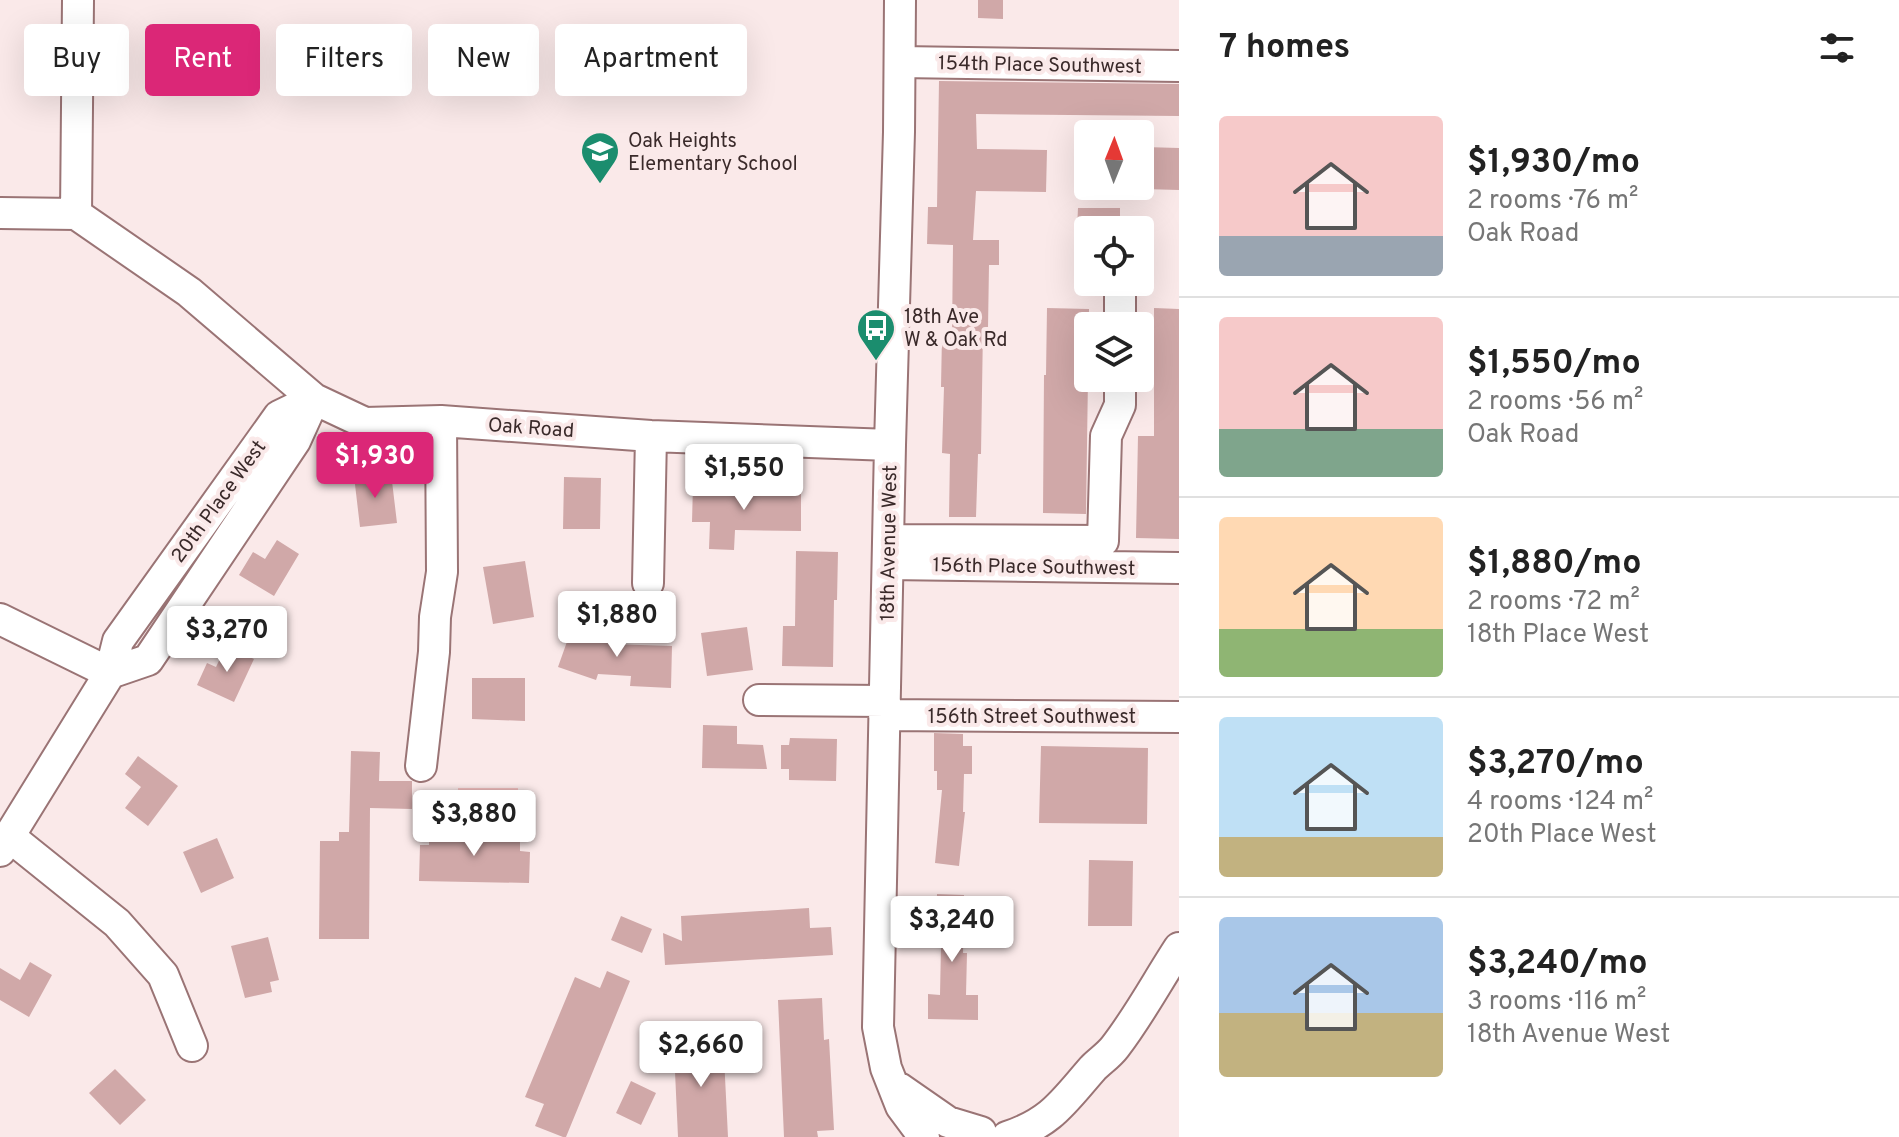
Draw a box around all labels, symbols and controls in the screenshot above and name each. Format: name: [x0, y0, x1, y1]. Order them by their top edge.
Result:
chip: Buy: [24, 24, 129, 96]
chip: Rent: [145, 24, 260, 96]
chip: Filters: [276, 24, 412, 96]
chip: New: [428, 24, 539, 96]
chip: Apartment: [555, 24, 747, 96]
icon: filters: [1815, 26, 1859, 70]
text: 7 homes: [1219, 27, 1350, 70]
street label: 154th Place Southwest: [938, 51, 1142, 81]
north arrow: [1074, 120, 1154, 200]
map controls: [1074, 120, 1154, 392]
place label: Oak Heights Elementary School: [628, 129, 798, 178]
school or university icon: Oak Heights Elementary School: [579, 130, 621, 185]
text: $1,930/mo: [1467, 142, 1640, 185]
icon: home: [1283, 148, 1379, 244]
text: 2 rooms · 76 m²: [1467, 185, 1639, 218]
button: locate: [1074, 216, 1154, 296]
text: Oak Road: [1467, 218, 1579, 251]
place label: 18th Ave W & Oak Rd: [904, 305, 1007, 354]
bus stop icon: 18th Ave W & Oak Rd: [855, 307, 897, 362]
button: layers: [1074, 312, 1154, 392]
text: $1,550/mo: [1467, 343, 1641, 386]
icon: home: [1283, 349, 1379, 445]
text: 2 rooms · 56 m²: [1467, 386, 1643, 419]
street label: Oak Road: [487, 413, 575, 445]
text: Oak Road: [1467, 419, 1579, 452]
pin: $1,930: [310, 432, 440, 500]
street label: 20th Place West: [166, 436, 273, 569]
text: $1,930: [334, 441, 416, 474]
pin: $1,550: [679, 444, 809, 512]
text: $1,550: [703, 453, 785, 486]
street label: 18th Avenue West: [876, 465, 904, 621]
text: $1,880/mo: [1467, 543, 1642, 586]
icon: home: [1283, 549, 1379, 645]
street label: 156th Place Southwest: [932, 553, 1136, 583]
text: 2 rooms · 72 m²: [1467, 586, 1640, 619]
pin: $1,880: [552, 591, 682, 659]
text: $1,880: [576, 600, 658, 633]
pin: $3,270: [162, 606, 292, 674]
text: $3,270: [185, 615, 269, 648]
text: 18th Place West: [1467, 619, 1649, 652]
street label: 156th Street Southwest: [928, 705, 1136, 731]
text: $3,270/mo: [1467, 743, 1644, 786]
icon: home: [1283, 749, 1379, 845]
text: 4 rooms · 124 m²: [1467, 786, 1654, 819]
pin: $3,880: [409, 790, 539, 858]
text: $3,880: [431, 799, 517, 832]
text: 20th Place West: [1467, 819, 1657, 852]
pin: $3,240: [887, 896, 1017, 964]
text: $3,240: [909, 905, 995, 938]
text: $3,240/mo: [1467, 943, 1648, 986]
icon: home: [1283, 949, 1379, 1045]
text: 3 rooms · 116 m²: [1467, 986, 1646, 1019]
text: 18th Avenue West: [1467, 1019, 1670, 1052]
pin: $2,660: [636, 1021, 766, 1089]
text: $2,660: [657, 1030, 745, 1063]

